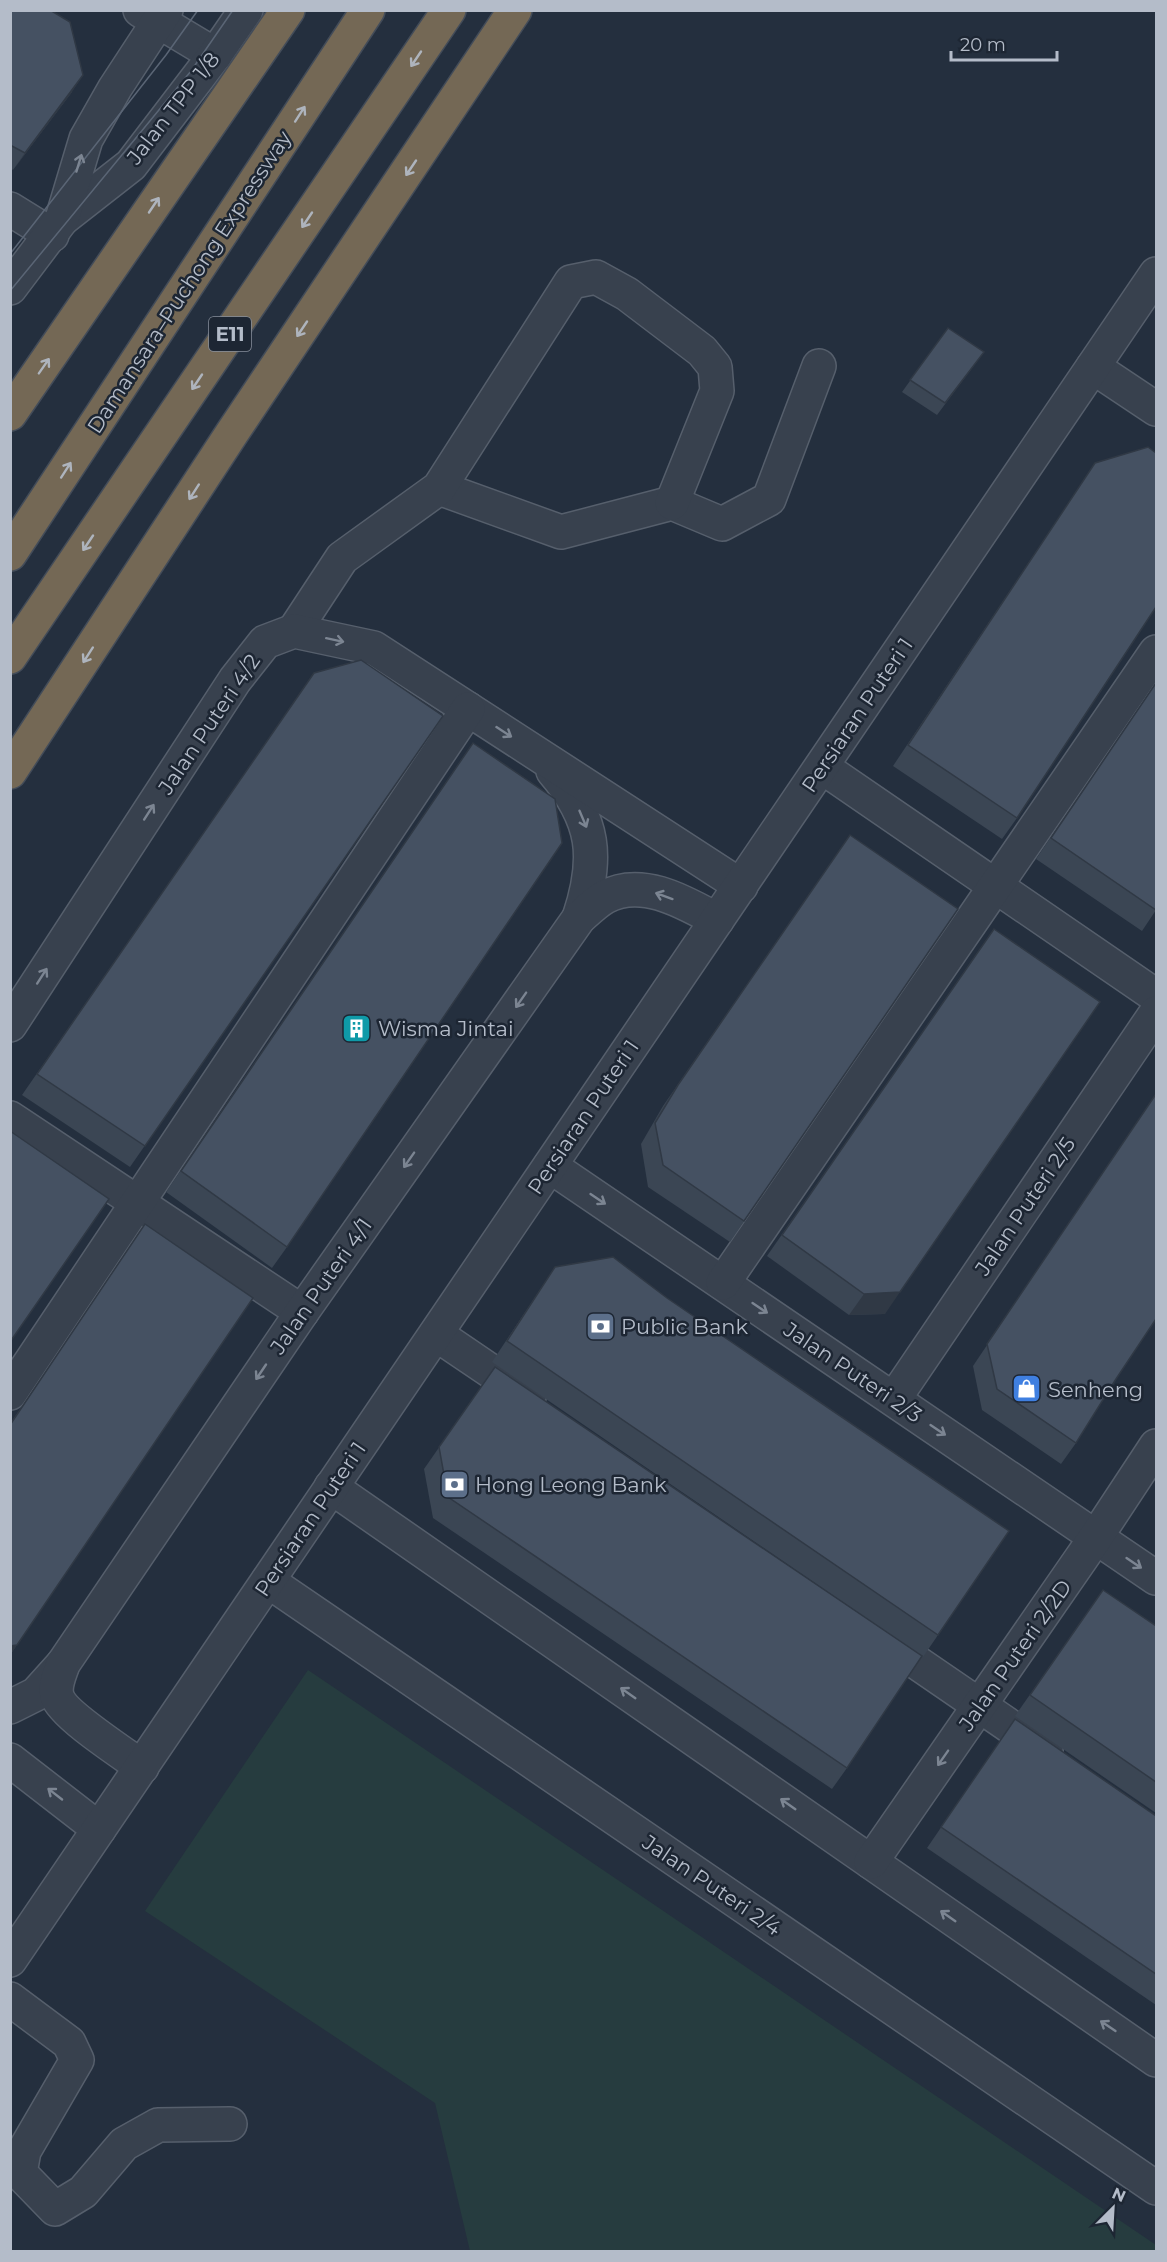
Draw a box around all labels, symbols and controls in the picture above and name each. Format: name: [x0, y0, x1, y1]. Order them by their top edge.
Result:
scale bar: [951, 24, 1058, 62]
text: 20 m: [960, 34, 1006, 56]
street label: Jalan TPP 1/8: [121, 47, 225, 170]
one-way arrow: [410, 50, 422, 67]
one-way arrow: [294, 106, 306, 122]
street label: Damansara–Puchong Expressway: [82, 126, 297, 438]
one-way arrow: [74, 154, 85, 173]
one-way arrow: [405, 159, 417, 175]
one-way arrow: [148, 197, 160, 214]
one-way arrow: [301, 212, 313, 228]
road number: E11: [209, 317, 251, 351]
one-way arrow: [296, 321, 308, 337]
one-way arrow: [38, 358, 50, 374]
one-way arrow: [191, 373, 203, 389]
one-way arrow: [59, 461, 72, 478]
one-way arrow: [188, 483, 200, 500]
one-way arrow: [82, 534, 94, 551]
street label: Persiaran Puteri 1: [796, 633, 918, 797]
one-way arrow: [325, 635, 344, 646]
one-way arrow: [82, 646, 94, 663]
street label: Jalan Puteri 4/2: [152, 649, 265, 800]
one-way arrow: [496, 726, 512, 738]
one-way arrow: [143, 804, 155, 821]
one-way arrow: [578, 809, 589, 827]
one-way arrow: [655, 889, 674, 900]
one-way arrow: [36, 967, 49, 984]
one-way arrow: [515, 992, 527, 1008]
building icon: Wisma Jintai: [341, 1012, 373, 1044]
place label: Wisma Jintai: [378, 1016, 514, 1041]
street label: Persiaran Puteri 1: [522, 1035, 644, 1199]
street label: Jalan Puteri 2/5: [969, 1132, 1080, 1281]
one-way arrow: [403, 1151, 415, 1167]
one-way arrow: [590, 1192, 607, 1205]
street label: Jalan Puteri 4/1: [264, 1213, 377, 1359]
one-way arrow: [751, 1302, 768, 1314]
bank icon: Public Bank: [584, 1310, 616, 1342]
place label: Public Bank: [621, 1314, 748, 1339]
street label: Jalan Puteri 2/3: [778, 1316, 927, 1427]
one-way arrow: [255, 1363, 268, 1380]
shop icon: Senheng: [1011, 1373, 1043, 1405]
place label: Senheng: [1048, 1377, 1143, 1402]
one-way arrow: [930, 1424, 946, 1436]
street label: Persiaran Puteri 1: [249, 1437, 371, 1601]
bank icon: Hong Leong Bank: [438, 1468, 470, 1500]
place label: Hong Leong Bank: [475, 1472, 667, 1497]
one-way arrow: [1126, 1557, 1142, 1569]
street label: Jalan Puteri 2/2D: [953, 1575, 1076, 1736]
one-way arrow: [620, 1687, 636, 1699]
one-way arrow: [937, 1749, 949, 1766]
one-way arrow: [47, 1788, 63, 1801]
one-way arrow: [780, 1798, 796, 1810]
street label: Jalan Puteri 2/4: [637, 1829, 786, 1941]
one-way arrow: [940, 1909, 957, 1921]
one-way arrow: [1101, 2020, 1117, 2032]
north arrow: [1083, 2178, 1143, 2238]
text: N: [1109, 2183, 1129, 2206]

